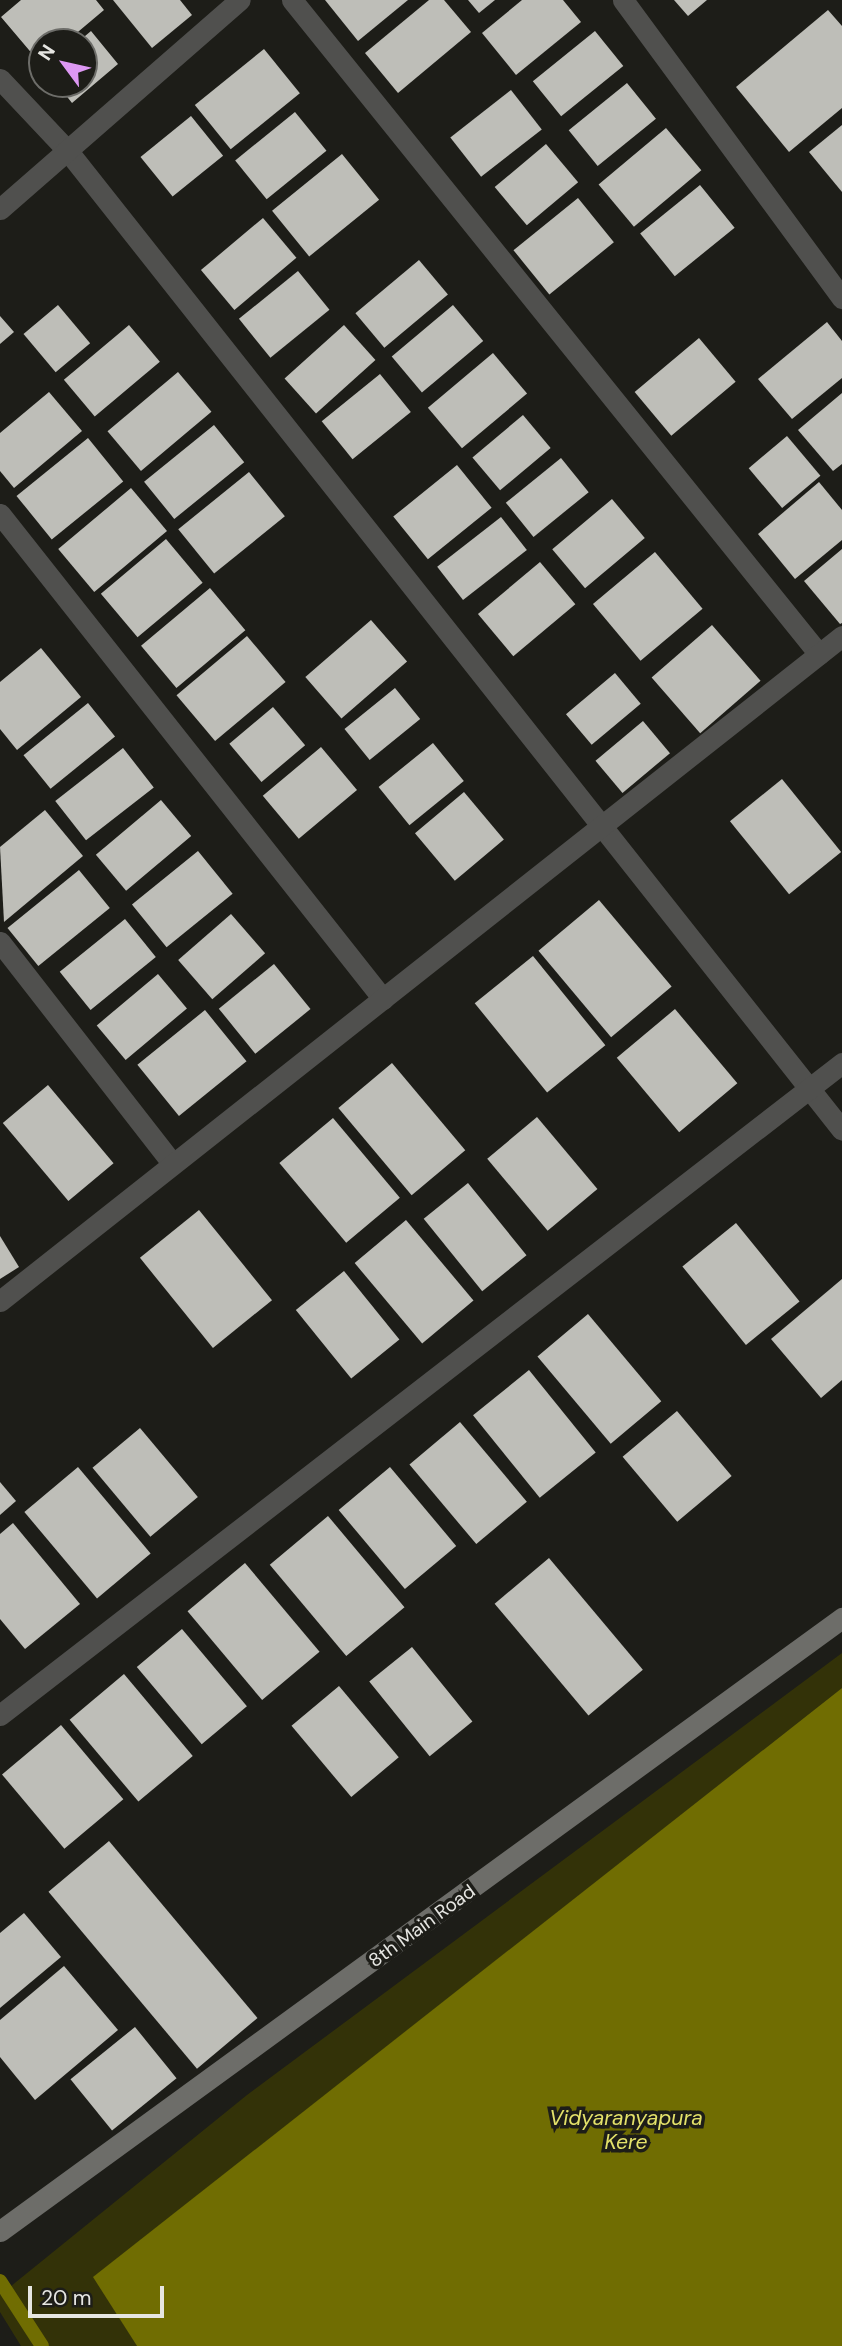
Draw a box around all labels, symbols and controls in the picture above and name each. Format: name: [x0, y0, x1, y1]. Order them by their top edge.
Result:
north arrow: [28, 28, 98, 98]
text: N: [32, 40, 61, 65]
street label: 8th Main Road: [364, 1880, 480, 1972]
water label: Vidyaranyapura Kere: [549, 2105, 703, 2155]
scale bar: [32, 2272, 168, 2316]
text: 20 m: [41, 2284, 92, 2312]

